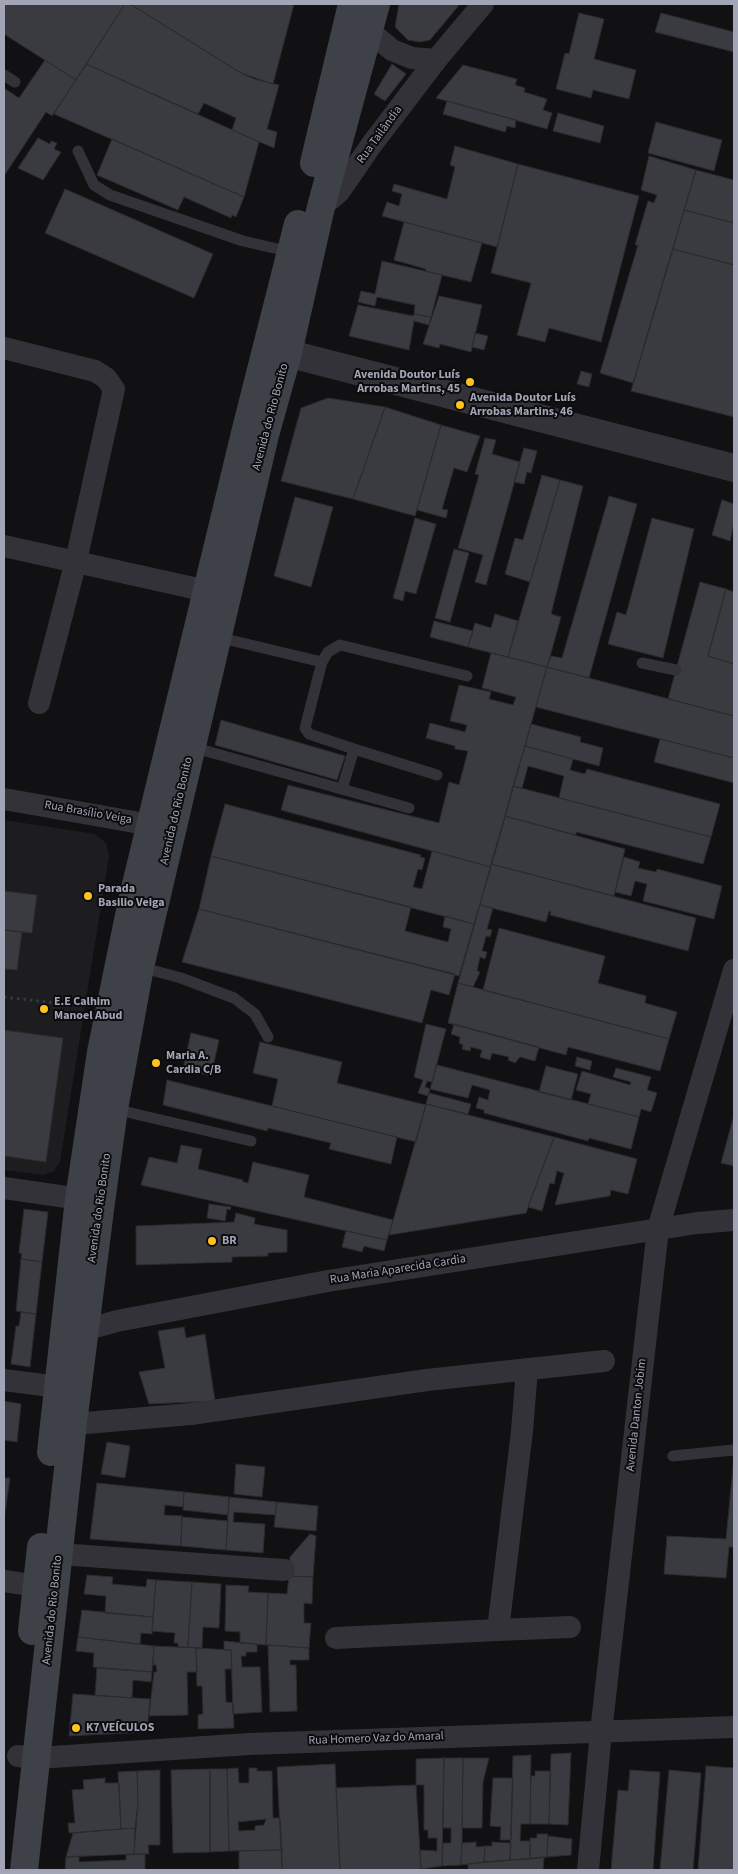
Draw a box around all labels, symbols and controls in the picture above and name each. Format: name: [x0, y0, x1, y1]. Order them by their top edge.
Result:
street label: Rua Tailândia: [354, 103, 406, 167]
street label: Avenida do Rio Bonito: [250, 362, 292, 472]
place label: Avenida Doutor Luís Arrobas Martins, 45: [354, 368, 460, 396]
marker: Avenida Doutor Luís Arrobas Martins, 45: [464, 376, 476, 388]
place label: Avenida Doutor Luís Arrobas Martins, 46: [470, 391, 576, 419]
marker: Avenida Doutor Luís Arrobas Martins, 46: [454, 399, 466, 411]
street label: Avenida do Rio Bonito: [158, 756, 196, 866]
street label: Rua Brasílio Veiga: [43, 798, 133, 828]
place label: Parada Basilio Veiga: [98, 882, 164, 910]
marker: Parada Basilio Veiga: [82, 890, 94, 902]
place label: E.E Calhim Manoel Abud: [54, 995, 122, 1023]
marker: E.E Calhim Manoel Abud: [38, 1003, 50, 1015]
place label: Maria A. Cardia C/B: [166, 1049, 221, 1077]
marker: Maria A. Cardia C/B: [150, 1057, 162, 1069]
street label: Avenida do Rio Bonito: [85, 1152, 115, 1264]
place label: BR: [222, 1234, 237, 1248]
marker: BR: [206, 1235, 218, 1247]
street label: Rua Maria Aparecida Cardia: [329, 1252, 467, 1288]
street label: Avenida Danton Jobim: [624, 1358, 650, 1472]
street label: Avenida do Rio Bonito: [40, 1554, 66, 1666]
place label: K7 VEÍCULOS: [86, 1721, 154, 1735]
marker: K7 VEÍCULOS: [70, 1722, 82, 1734]
street label: Rua Homero Vaz do Amaral: [308, 1729, 444, 1749]

